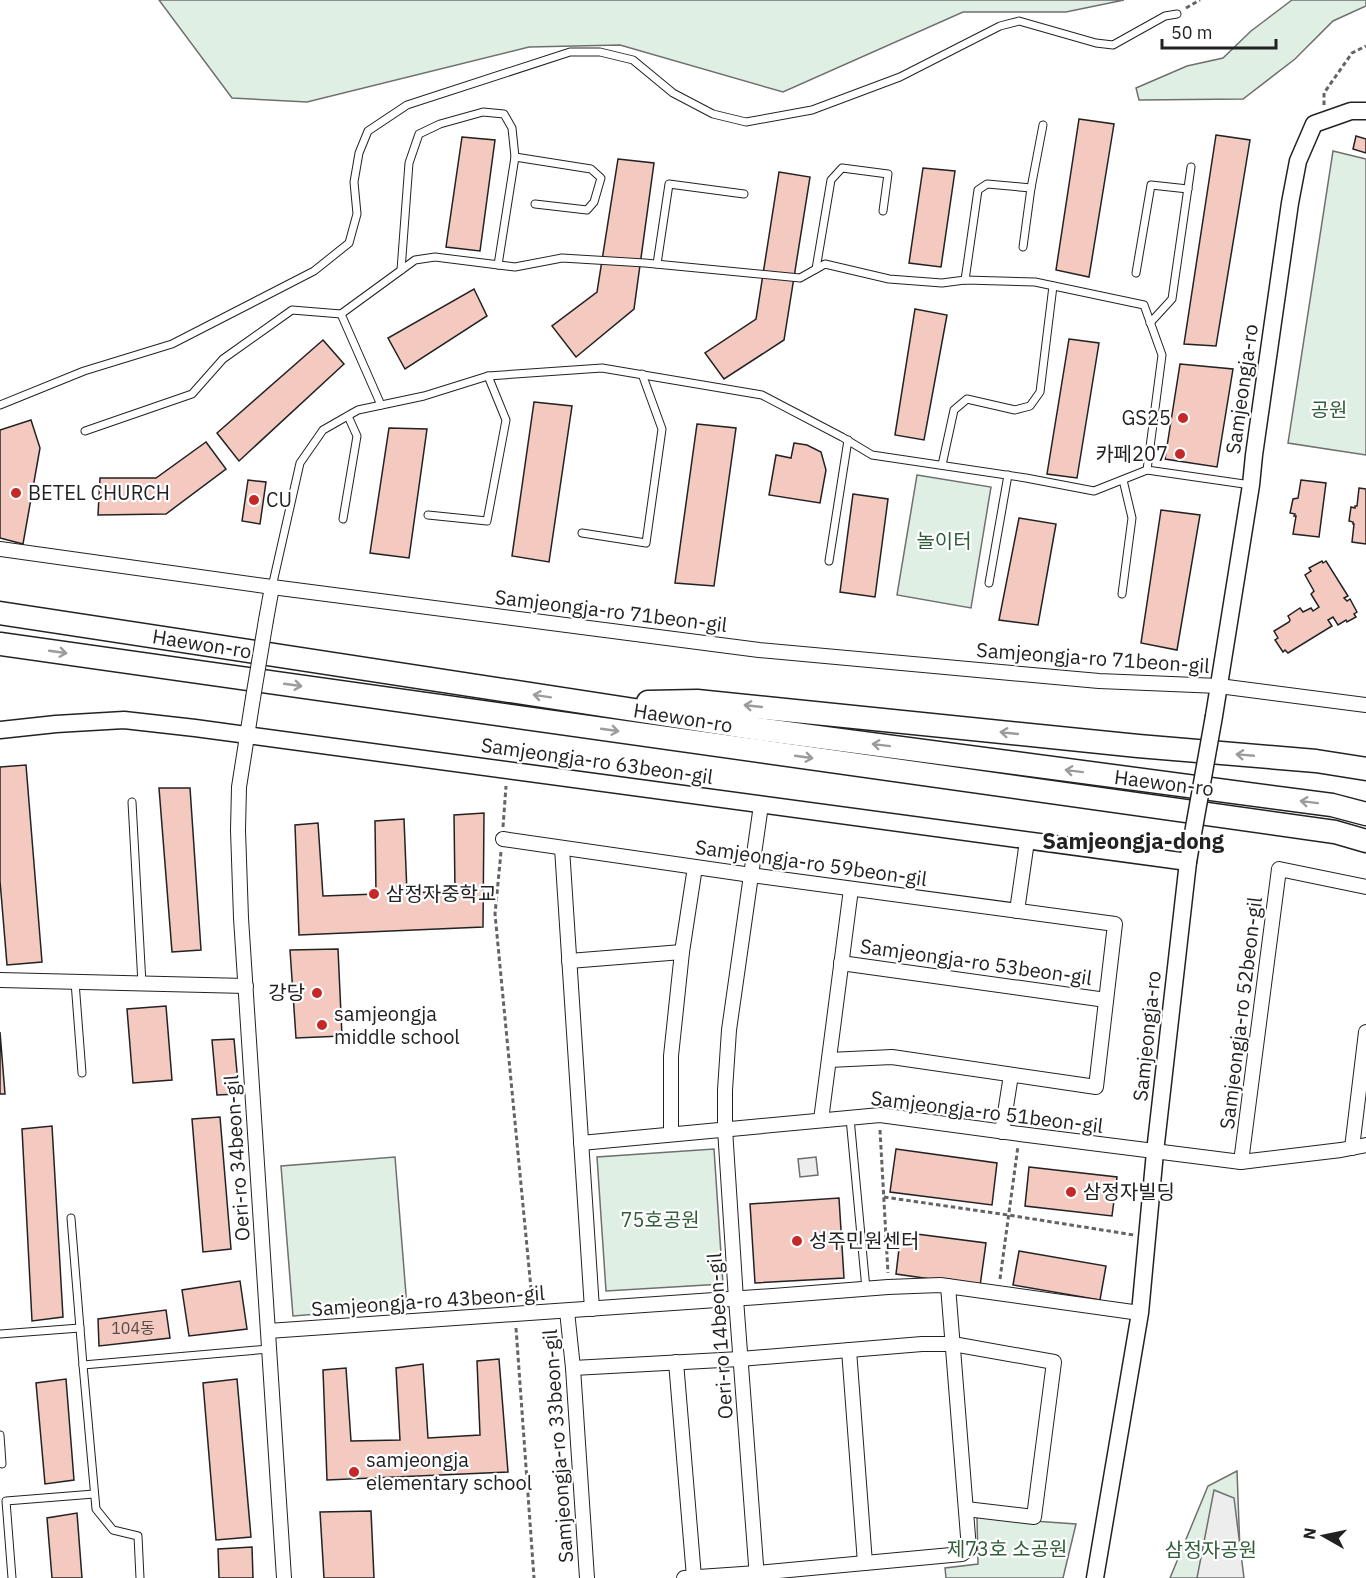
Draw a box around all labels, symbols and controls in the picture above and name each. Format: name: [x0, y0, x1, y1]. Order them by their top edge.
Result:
scale bar: [1162, 12, 1276, 50]
text: 50 m: [1171, 21, 1213, 44]
street label: Samjeongja-ro: [1219, 322, 1264, 456]
park label: 공원: [1311, 396, 1347, 423]
place label: GS25: [1121, 404, 1171, 431]
marker: GS25: [1176, 411, 1190, 425]
place label: 카페207: [1095, 440, 1168, 467]
marker: 카페207: [1173, 447, 1187, 461]
place label: BETEL CHURCH: [28, 479, 170, 506]
marker: BETEL CHURCH: [9, 486, 23, 500]
place label: CU: [266, 486, 292, 513]
marker: CU: [247, 493, 261, 507]
park label: 놀이터: [916, 527, 972, 554]
street label: Samjeongja-ro 71beon-gil: [493, 583, 729, 638]
street label: Haewon-ro: [151, 622, 254, 665]
street label: Samjeongja-ro 71beon-gil: [975, 636, 1211, 679]
one-way arrow: [48, 647, 67, 658]
one-way arrow: [282, 680, 302, 691]
one-way arrow: [533, 691, 553, 702]
street label: Haewon-ro: [632, 696, 735, 739]
one-way arrow: [743, 701, 763, 712]
one-way arrow: [600, 725, 620, 736]
one-way arrow: [1000, 727, 1020, 738]
street label: Samjeongja-ro 63beon-gil: [479, 731, 715, 790]
one-way arrow: [871, 740, 891, 751]
one-way arrow: [1236, 750, 1256, 761]
one-way arrow: [793, 752, 813, 763]
street label: Haewon-ro: [1113, 763, 1215, 802]
one-way arrow: [1064, 765, 1084, 776]
one-way arrow: [1299, 796, 1319, 807]
district label: Samjeongja-dong: [1042, 826, 1225, 855]
street label: Samjeongja-ro 59beon-gil: [693, 833, 929, 892]
place label: 삼정자중학교: [386, 880, 496, 907]
marker: 삼정자중학교: [367, 887, 381, 901]
street label: Samjeongja-ro 52beon-gil: [1213, 895, 1268, 1131]
street label: Samjeongja-ro 53beon-gil: [858, 932, 1094, 991]
street label: Samjeongja-ro: [1126, 969, 1167, 1103]
place label: 강당: [268, 979, 305, 1006]
marker: 강당: [310, 986, 324, 1000]
place label: samjeongja middle school: [334, 1000, 460, 1050]
marker: samjeongja middle school: [315, 1018, 329, 1032]
street label: Oeri-ro 34beon-gil: [217, 1074, 256, 1242]
street label: Samjeongja-ro 51beon-gil: [869, 1084, 1105, 1139]
place label: 삼정자빌딩: [1083, 1178, 1175, 1205]
marker: 삼정자빌딩: [1064, 1185, 1078, 1199]
park label: 75호공원: [620, 1206, 700, 1233]
place label: 성주민원센터: [809, 1227, 919, 1254]
marker: 성주민원센터: [790, 1234, 804, 1248]
street label: Oeri-ro 14beon-gil: [700, 1252, 739, 1420]
street label: Samjeongja-ro 43beon-gil: [310, 1279, 546, 1322]
house number: 104동: [111, 1318, 155, 1338]
street label: Samjeongja-ro 33beon-gil: [536, 1328, 579, 1564]
place label: samjeongja elementary school: [366, 1446, 532, 1496]
marker: samjeongja elementary school: [347, 1465, 361, 1479]
north arrow: [1294, 1506, 1354, 1566]
text: N: [1298, 1526, 1320, 1541]
park label: 제73호 소공원: [947, 1535, 1067, 1562]
park label: 삼정자공원: [1165, 1536, 1257, 1563]

